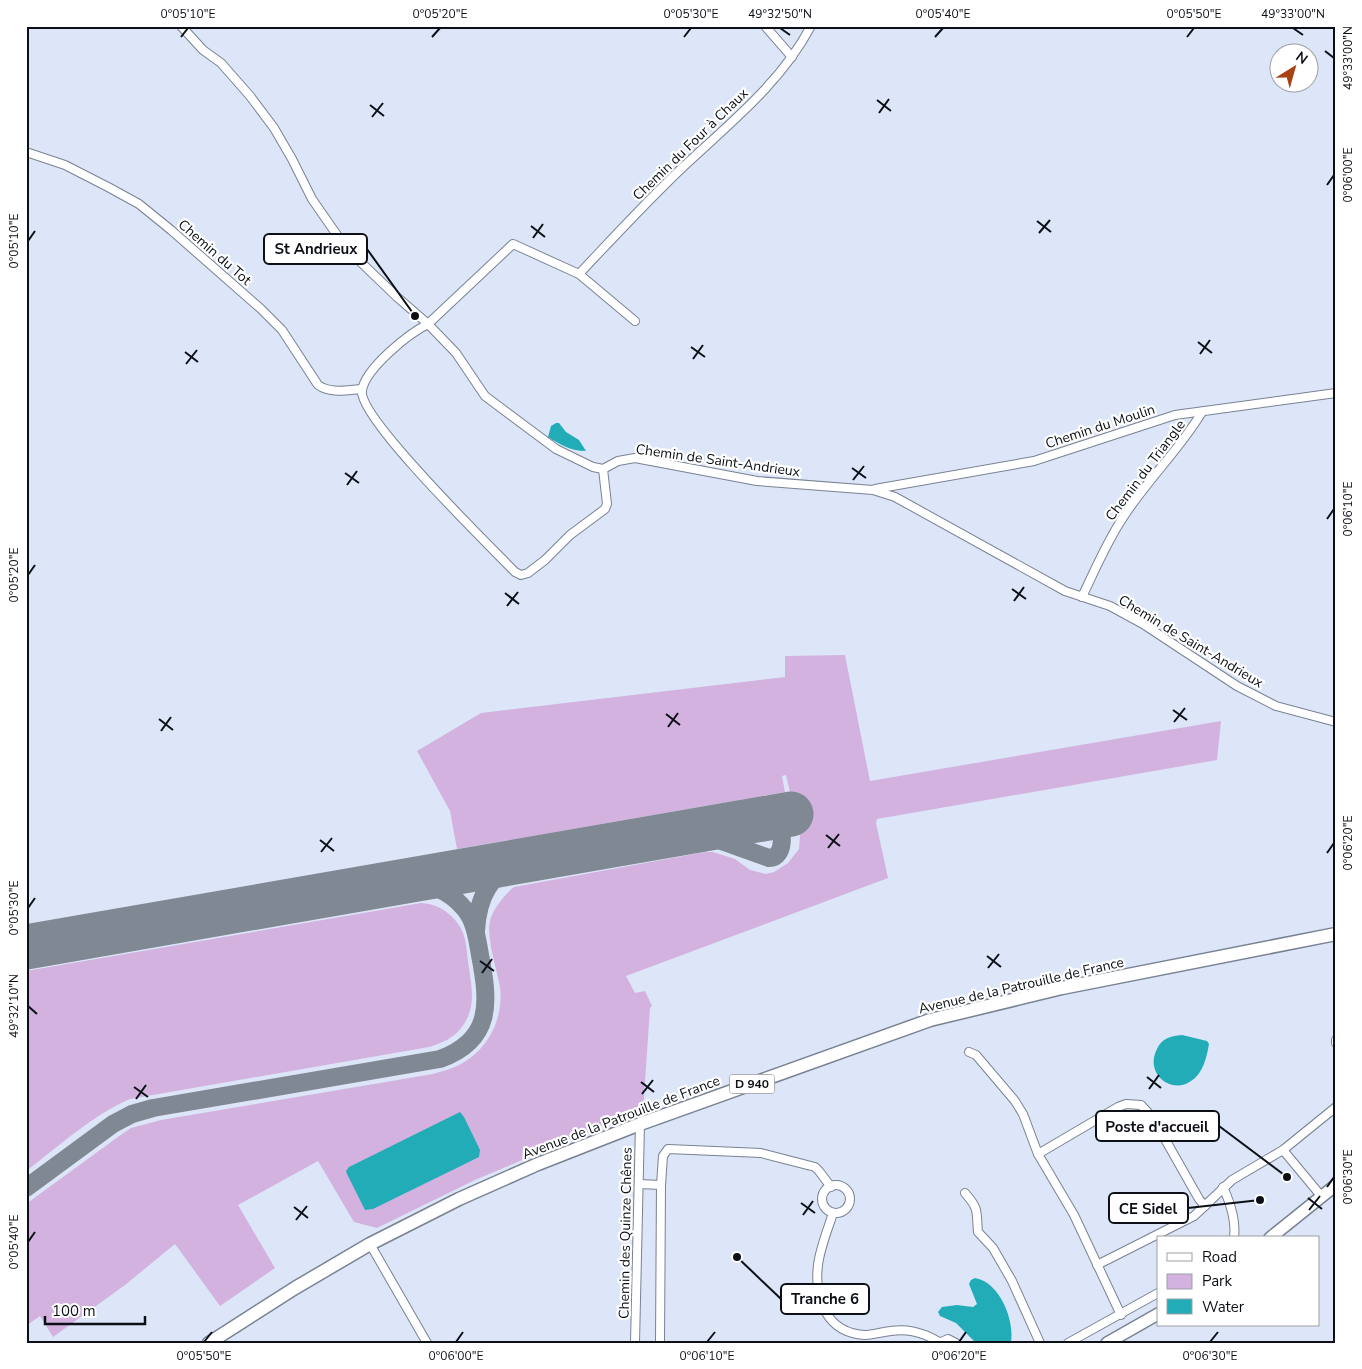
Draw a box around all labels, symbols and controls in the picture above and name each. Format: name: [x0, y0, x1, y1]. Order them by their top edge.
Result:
text: 0°05'10"E: [161, 6, 215, 22]
text: 0°05'20"E: [413, 6, 467, 22]
text: 0°05'30"E: [664, 6, 718, 22]
text: 49°32'50"N: [748, 6, 812, 22]
text: 0°05'40"E: [916, 6, 970, 22]
text: 0°05'50"E: [1167, 6, 1221, 22]
text: 49°33'00"N: [1261, 6, 1325, 22]
text: 49°33'00"N: [1340, 26, 1356, 90]
north arrow: [1270, 42, 1320, 92]
text: N: [1292, 47, 1311, 69]
street label: Chemin du Four à Chaux: [628, 84, 753, 205]
text: 0°06'00"E: [1340, 148, 1356, 202]
text: 0°05'10"E: [6, 214, 22, 268]
street label: Chemin du Tot: [174, 215, 255, 290]
callout: St Andrieux: [264, 234, 367, 264]
text: St Andrieux: [275, 239, 358, 259]
street label: Chemin du Moulin: [1043, 400, 1157, 453]
street label: Chemin du Triangle: [1101, 416, 1190, 525]
street label: Chemin de Saint-Andrieux: [635, 440, 802, 482]
text: 0°06'10"E: [1340, 482, 1356, 536]
text: 0°05'20"E: [6, 548, 22, 602]
street label: Chemin de Saint-Andrieux: [1115, 591, 1267, 693]
text: 0°06'20"E: [1340, 816, 1356, 870]
text: 0°05'30"E: [6, 881, 22, 935]
street label: Avenue de la Patrouille de France: [916, 953, 1126, 1018]
text: 49°32'10"N: [6, 974, 22, 1038]
street label: Avenue de la Patrouille de France: [520, 1071, 723, 1164]
road number: D 940: [730, 1074, 774, 1094]
callout: Poste d'accueil: [1096, 1111, 1219, 1141]
text: Poste d'accueil: [1105, 1117, 1209, 1137]
street label: Chemin des Quinze Chênes: [615, 1147, 637, 1319]
text: 0°06'30"E: [1340, 1150, 1356, 1204]
callout: CE Sidel: [1109, 1193, 1188, 1223]
text: CE Sidel: [1119, 1199, 1177, 1219]
text: 0°05'40"E: [6, 1215, 22, 1269]
legend: [1157, 1236, 1320, 1326]
text: Road: [1202, 1247, 1237, 1267]
text: Park: [1202, 1271, 1232, 1291]
callout: Tranche 6: [781, 1284, 869, 1314]
text: Tranche 6: [791, 1289, 859, 1309]
scale bar: [45, 1294, 145, 1326]
text: Water: [1202, 1297, 1245, 1317]
text: 100 m: [52, 1301, 96, 1321]
text: 0°05'50"E: [177, 1348, 231, 1364]
text: 0°06'00"E: [429, 1348, 483, 1364]
text: 0°06'10"E: [680, 1348, 734, 1364]
text: 0°06'20"E: [932, 1348, 986, 1364]
text: 0°06'30"E: [1183, 1348, 1237, 1364]

